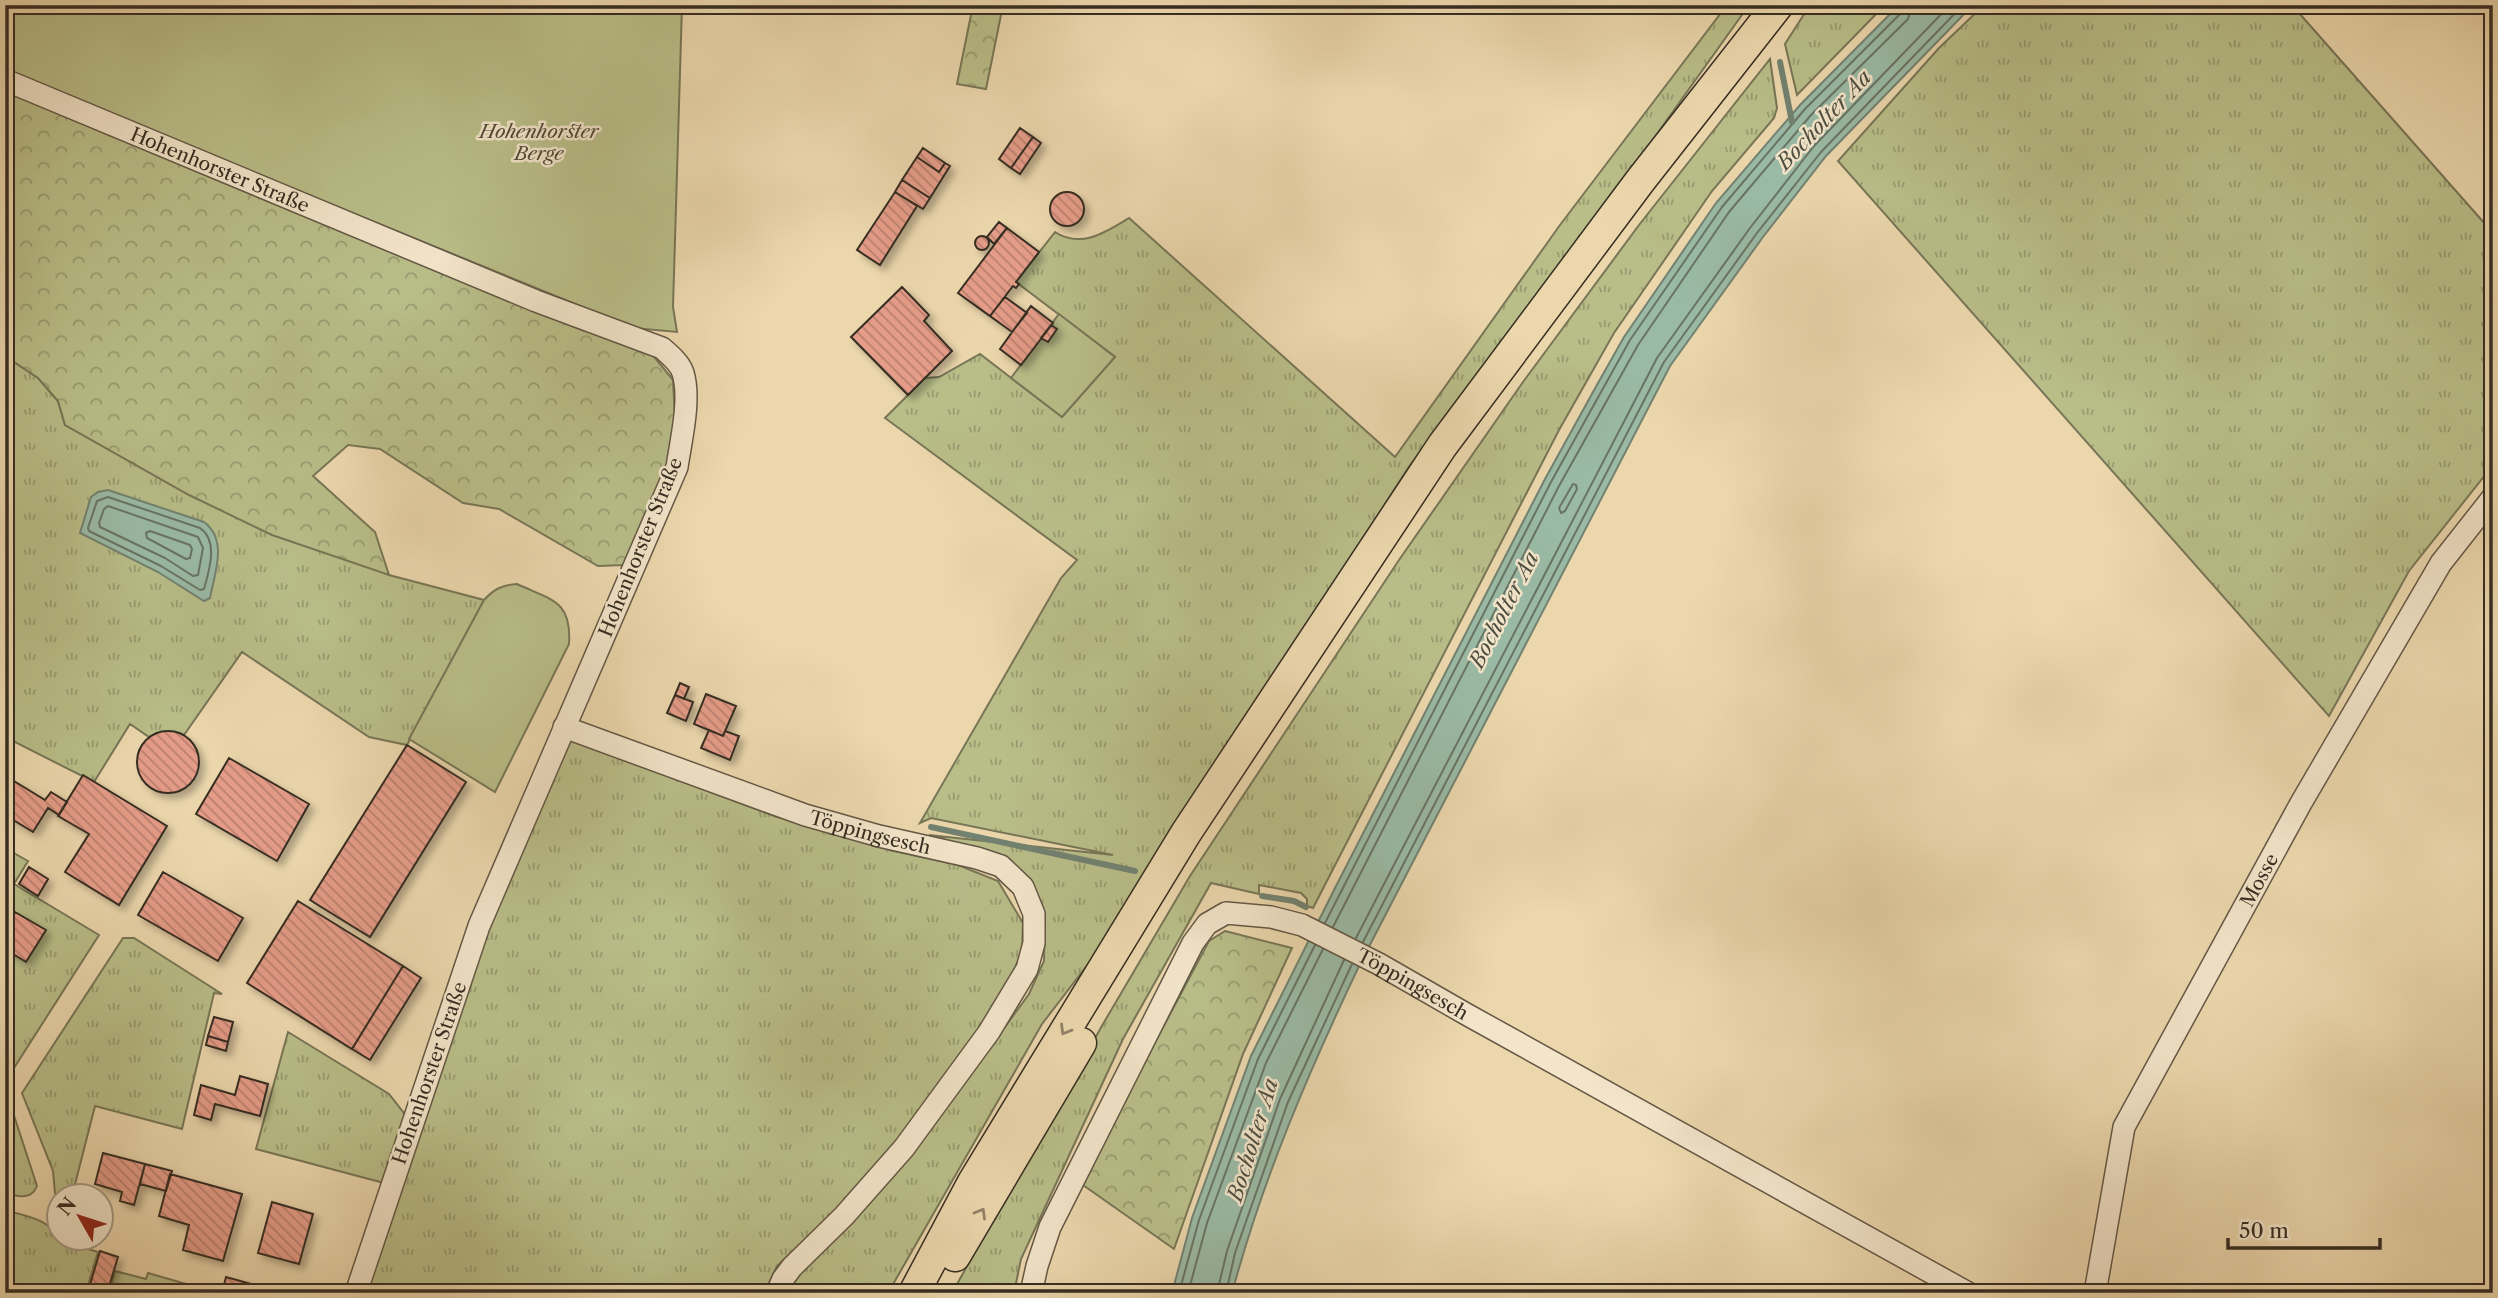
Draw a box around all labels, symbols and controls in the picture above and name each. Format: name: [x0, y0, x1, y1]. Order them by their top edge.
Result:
water label: Bocholter Aa: [1770, 64, 1876, 176]
park label: Hohenhorster Berge: [477, 120, 600, 165]
street label: Hohenhorster Straße: [127, 123, 313, 217]
street label: Hohenhorster Straße: [594, 454, 687, 640]
water label: Bocholter Aa: [1463, 547, 1544, 674]
street label: Töppingsesch: [807, 806, 933, 859]
street label: Mosse: [2235, 849, 2283, 911]
street label: Töppingsesch: [1353, 944, 1472, 1025]
street label: Hohenhorster Straße: [387, 979, 472, 1167]
one-way arrow: [1060, 1022, 1073, 1035]
water label: Bocholter Aa: [1221, 1075, 1283, 1206]
north arrow: [46, 1182, 116, 1252]
text: N: [53, 1193, 81, 1220]
one-way arrow: [972, 1207, 985, 1220]
scale bar: [2228, 1207, 2381, 1251]
text: 50 m: [2239, 1218, 2289, 1243]

